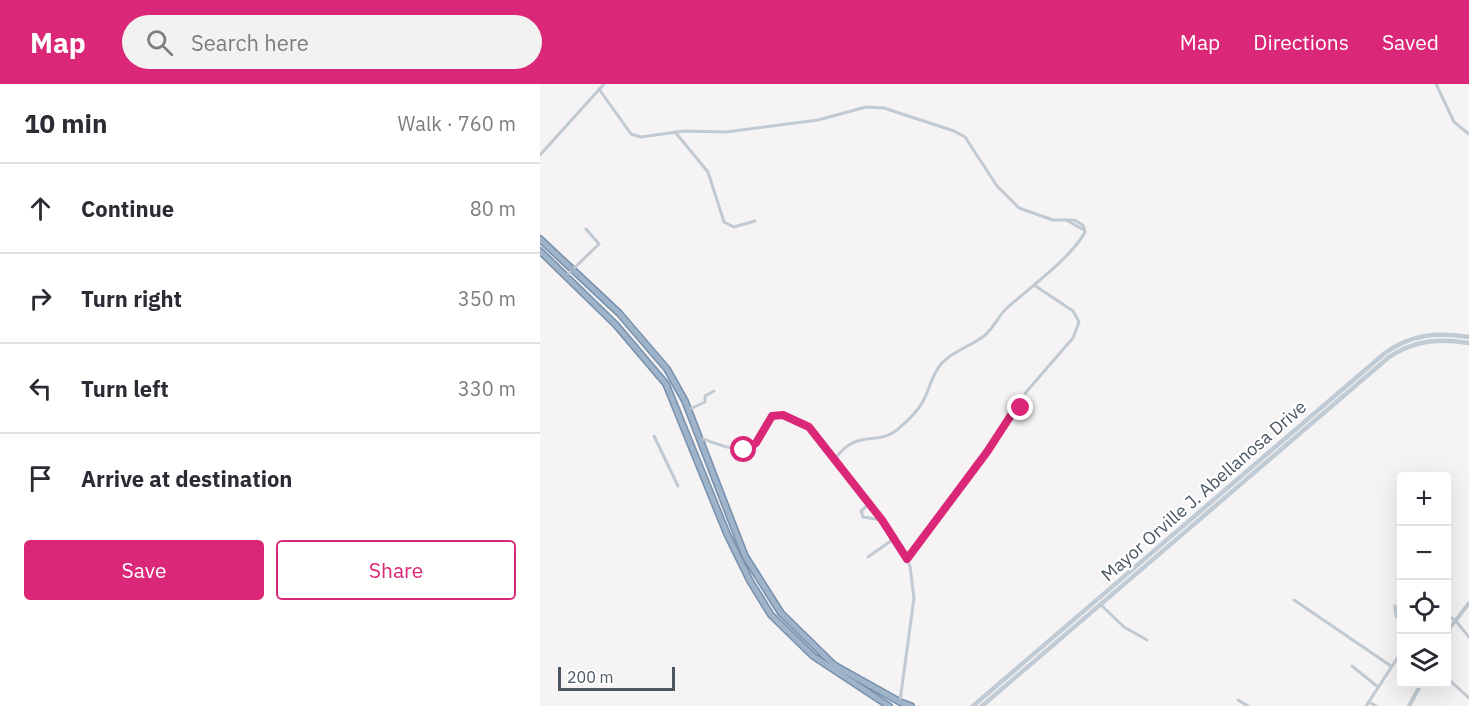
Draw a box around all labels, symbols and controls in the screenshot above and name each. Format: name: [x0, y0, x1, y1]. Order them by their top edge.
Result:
search box: [122, 15, 542, 69]
text: Map: [30, 24, 86, 61]
icon: search: [143, 26, 176, 59]
text: Search here: [191, 28, 309, 57]
text: Map: [1180, 28, 1220, 56]
text: Directions: [1253, 28, 1349, 56]
text: Saved: [1382, 28, 1439, 56]
text: 10 min: [24, 106, 108, 140]
text: Walk · 760 m: [398, 110, 516, 137]
icon: ahead: [24, 192, 57, 225]
text: Continue: [81, 194, 174, 223]
text: 80 m: [470, 195, 516, 222]
icon: right: [24, 282, 57, 315]
text: Turn right: [81, 284, 182, 313]
text: 350 m: [458, 285, 516, 312]
icon: left: [24, 372, 57, 405]
text: Turn left: [81, 374, 169, 403]
text: 330 m: [458, 375, 516, 402]
route end: [1007, 394, 1033, 420]
street label: Mayor Orville J. Abellanosa Drive: [1096, 395, 1311, 586]
route start: [730, 436, 756, 462]
icon: arrive: [24, 462, 57, 495]
text: Arrive at destination: [81, 464, 292, 493]
map controls: [1397, 472, 1451, 688]
button: +: [1397, 472, 1451, 526]
button: −: [1397, 526, 1451, 580]
button: Save: [24, 540, 264, 600]
button: Share: [276, 540, 516, 600]
button: locate: [1397, 580, 1451, 634]
button: layers: [1397, 634, 1451, 688]
scale bar: [558, 664, 675, 692]
text: 200 m: [567, 667, 614, 687]

